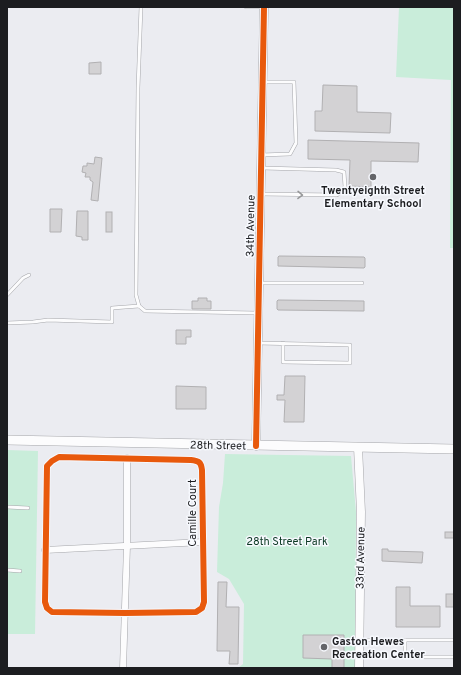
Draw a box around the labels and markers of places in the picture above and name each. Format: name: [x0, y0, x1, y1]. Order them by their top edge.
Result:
marker: Twentyeighth Street Elementary School: [368, 172, 378, 182]
place label: Twentyeighth Street Elementary School: [321, 184, 425, 211]
place label: Gaston Hewes Recreation Center: [332, 635, 425, 662]
marker: Gaston Hewes Recreation Center: [319, 642, 329, 652]

